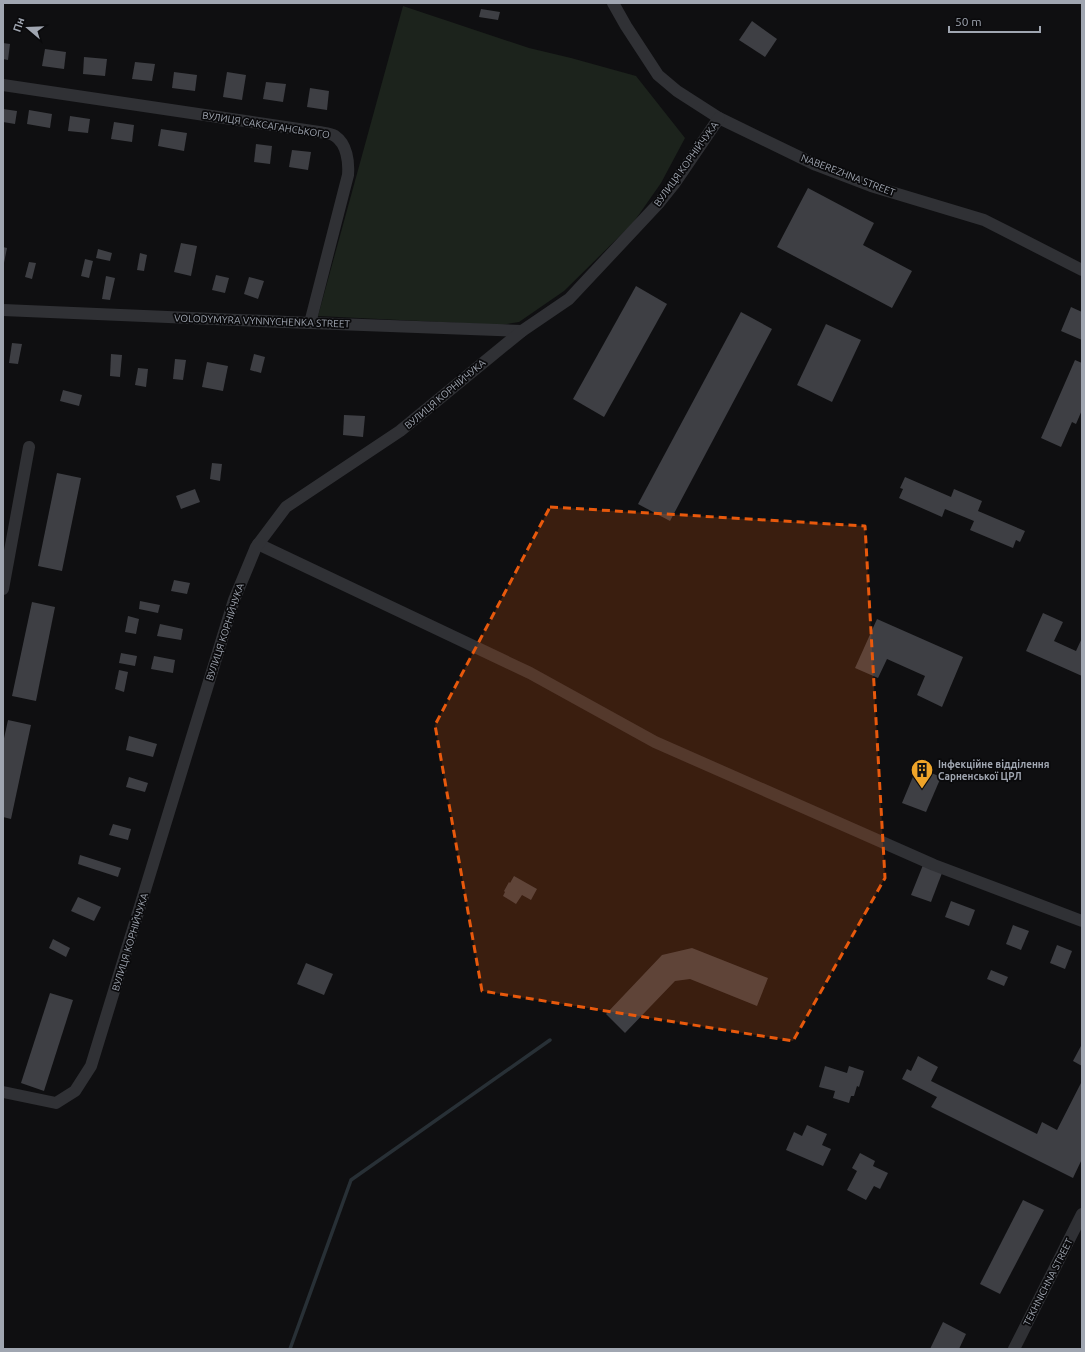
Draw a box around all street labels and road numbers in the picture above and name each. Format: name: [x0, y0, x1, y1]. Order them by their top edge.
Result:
street label: ВУЛИЦЯ САКСАГАНСЬКОГО: [202, 109, 331, 141]
street label: ВУЛИЦЯ КОРНІЙЧУКА: [652, 119, 721, 208]
street label: NABEREZHNA STREET: [799, 152, 897, 198]
street label: VOLODYMYRA VYNNYCHENKA STREET: [174, 312, 351, 330]
street label: ВУЛИЦЯ КОРНІЙЧУКА: [402, 357, 488, 431]
street label: ВУЛИЦЯ КОРНІЙЧУКА: [204, 581, 246, 682]
street label: ВУЛИЦЯ КОРНІЙЧУКА: [110, 891, 150, 992]
street label: TEKHNICHNA STREET: [1021, 1236, 1075, 1328]

